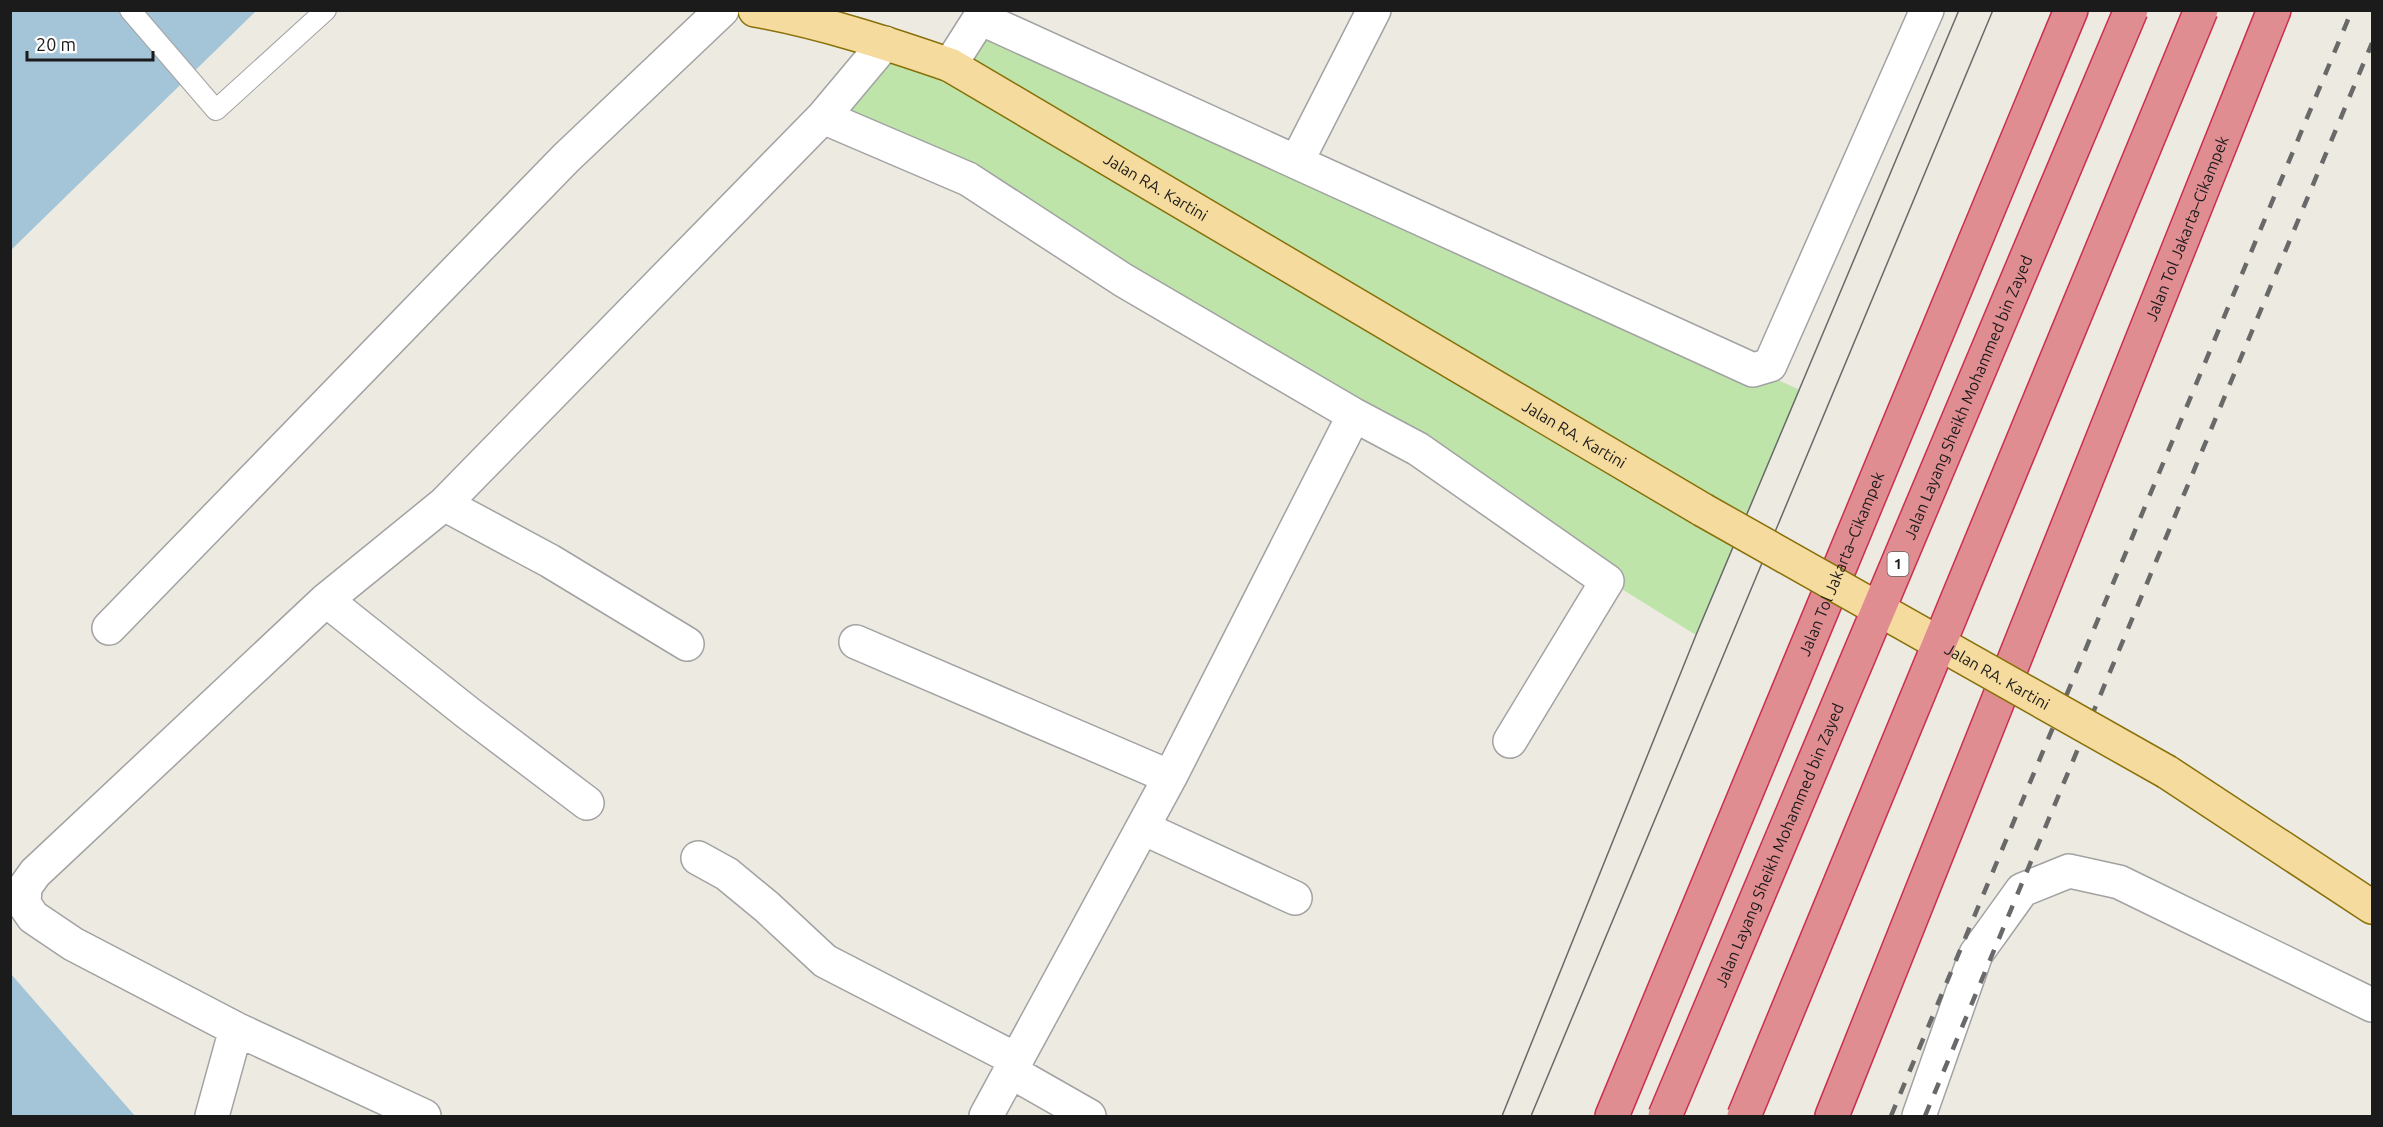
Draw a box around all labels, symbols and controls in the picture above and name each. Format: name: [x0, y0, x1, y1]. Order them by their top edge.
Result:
scale bar: [27, 24, 153, 62]
text: 20 m: [36, 34, 76, 54]
street label: Jalan Tol Jakarta–Cikampek: [2142, 133, 2232, 323]
street label: Jalan RA. Kartini: [1101, 149, 1211, 224]
street label: Jalan Layang Sheikh Mohammed bin Zayed: [1900, 253, 2036, 542]
street label: Jalan RA. Kartini: [1519, 396, 1629, 472]
street label: Jalan Tol Jakarta–Cikampek: [1795, 469, 1887, 659]
road number: 1: [1888, 552, 1908, 576]
street label: Jalan RA. Kartini: [1942, 639, 2053, 713]
street label: Jalan Layang Sheikh Mohammed bin Zayed: [1711, 700, 1847, 990]

